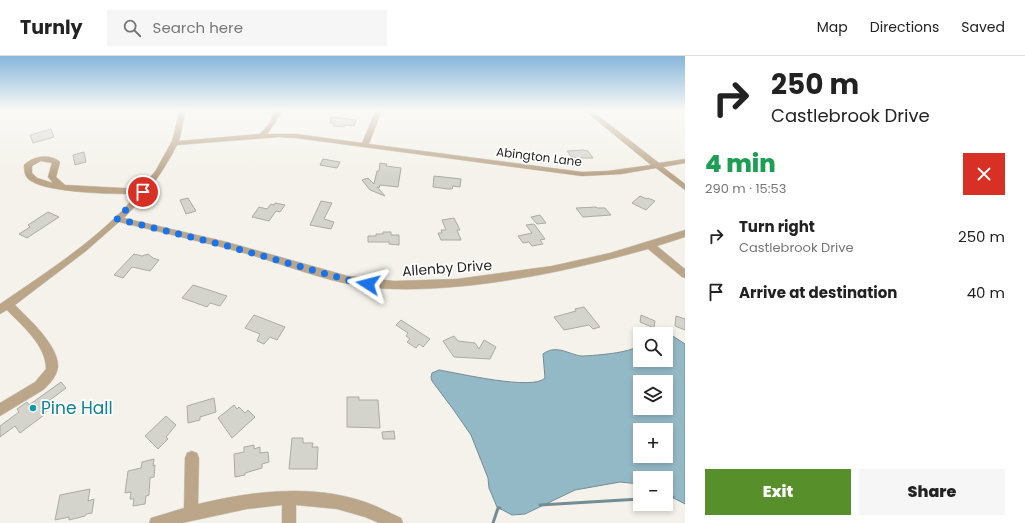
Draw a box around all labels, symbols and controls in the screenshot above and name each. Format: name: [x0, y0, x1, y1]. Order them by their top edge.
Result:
search box: [107, 10, 387, 46]
text: Turnly: [20, 14, 83, 41]
icon: search: [121, 17, 143, 39]
text: Search here: [153, 17, 243, 38]
text: Map: [817, 17, 848, 37]
text: Directions: [870, 17, 939, 37]
text: Saved: [961, 17, 1005, 37]
text: 250 m: [771, 65, 859, 104]
icon: right: [705, 72, 757, 124]
text: Castlebrook Drive: [771, 103, 930, 128]
street label: Abington Lane: [495, 143, 583, 170]
text: 4 min: [705, 147, 776, 180]
button: close: [963, 153, 1005, 195]
pin: [126, 175, 160, 209]
text: 290 m · 15:53: [705, 179, 786, 198]
icon: arrive: [132, 181, 154, 203]
text: Turn right: [739, 216, 815, 237]
icon: right: [705, 225, 727, 247]
text: 250 m: [958, 226, 1005, 247]
text: Castlebrook Drive: [739, 238, 854, 257]
street label: Allenby Drive: [401, 255, 493, 281]
position arrow: [347, 263, 389, 305]
icon: arrive: [705, 281, 727, 303]
text: Arrive at destination: [739, 282, 897, 303]
text: 40 m: [967, 282, 1005, 303]
map controls: [633, 327, 673, 511]
button: search: [633, 327, 673, 367]
button: layers: [633, 375, 673, 415]
place label: Pine Hall: [41, 396, 113, 420]
marker: Pine Hall: [28, 403, 38, 413]
button: +: [633, 423, 673, 463]
button: Exit: [705, 469, 851, 515]
button: Share: [859, 469, 1005, 515]
button: −: [633, 471, 673, 511]

